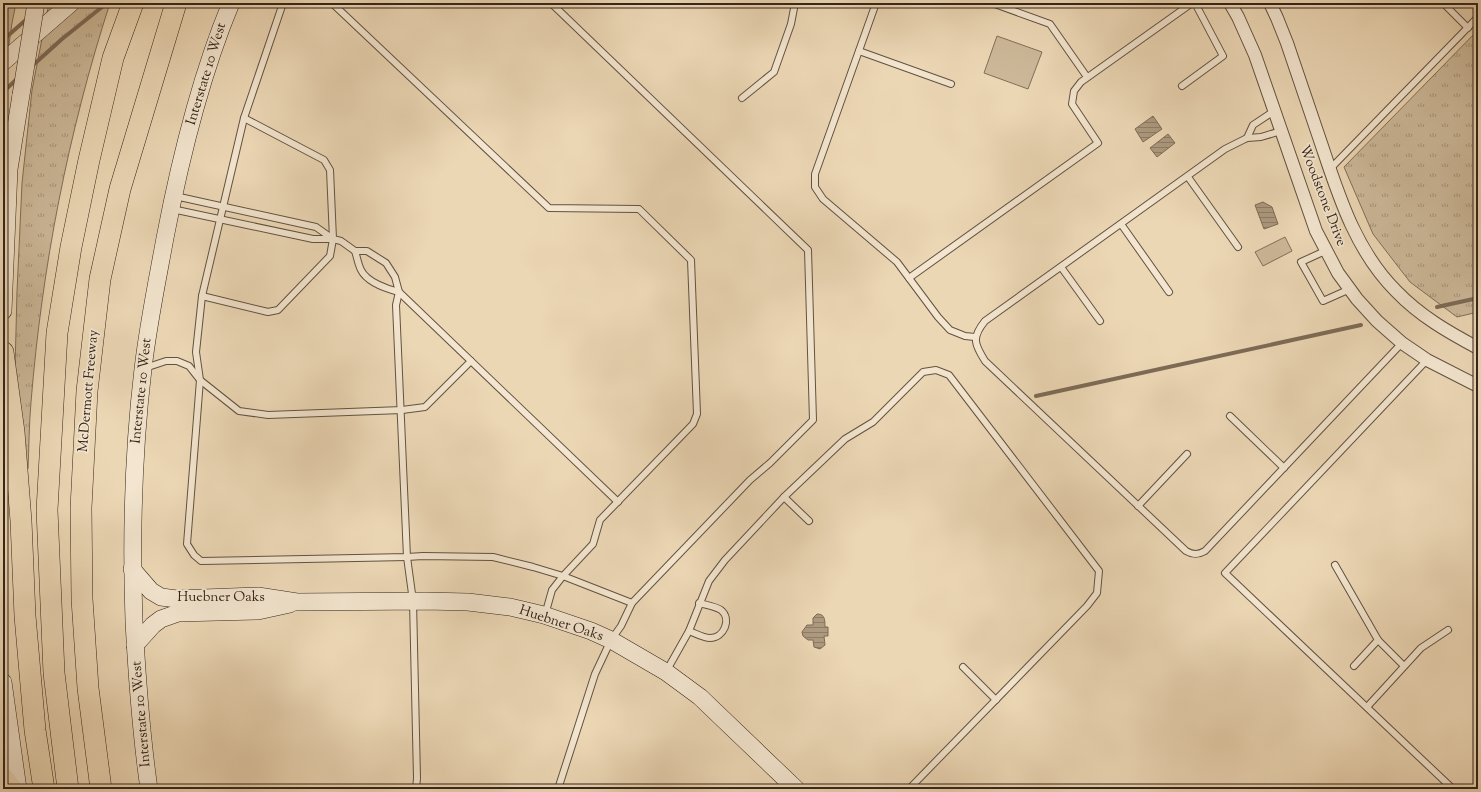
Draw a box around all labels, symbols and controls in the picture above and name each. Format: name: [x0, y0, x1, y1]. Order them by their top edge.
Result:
street label: Interstate 10 West: [182, 20, 232, 128]
street label: Woodstone Drive: [1294, 143, 1350, 249]
street label: McDermott Freeway: [74, 329, 104, 453]
street label: Interstate 10 West: [127, 337, 158, 445]
street label: Huebner Oaks: [177, 588, 265, 608]
street label: Huebner Oaks: [516, 601, 606, 647]
street label: Interstate 10 West: [127, 660, 157, 768]

